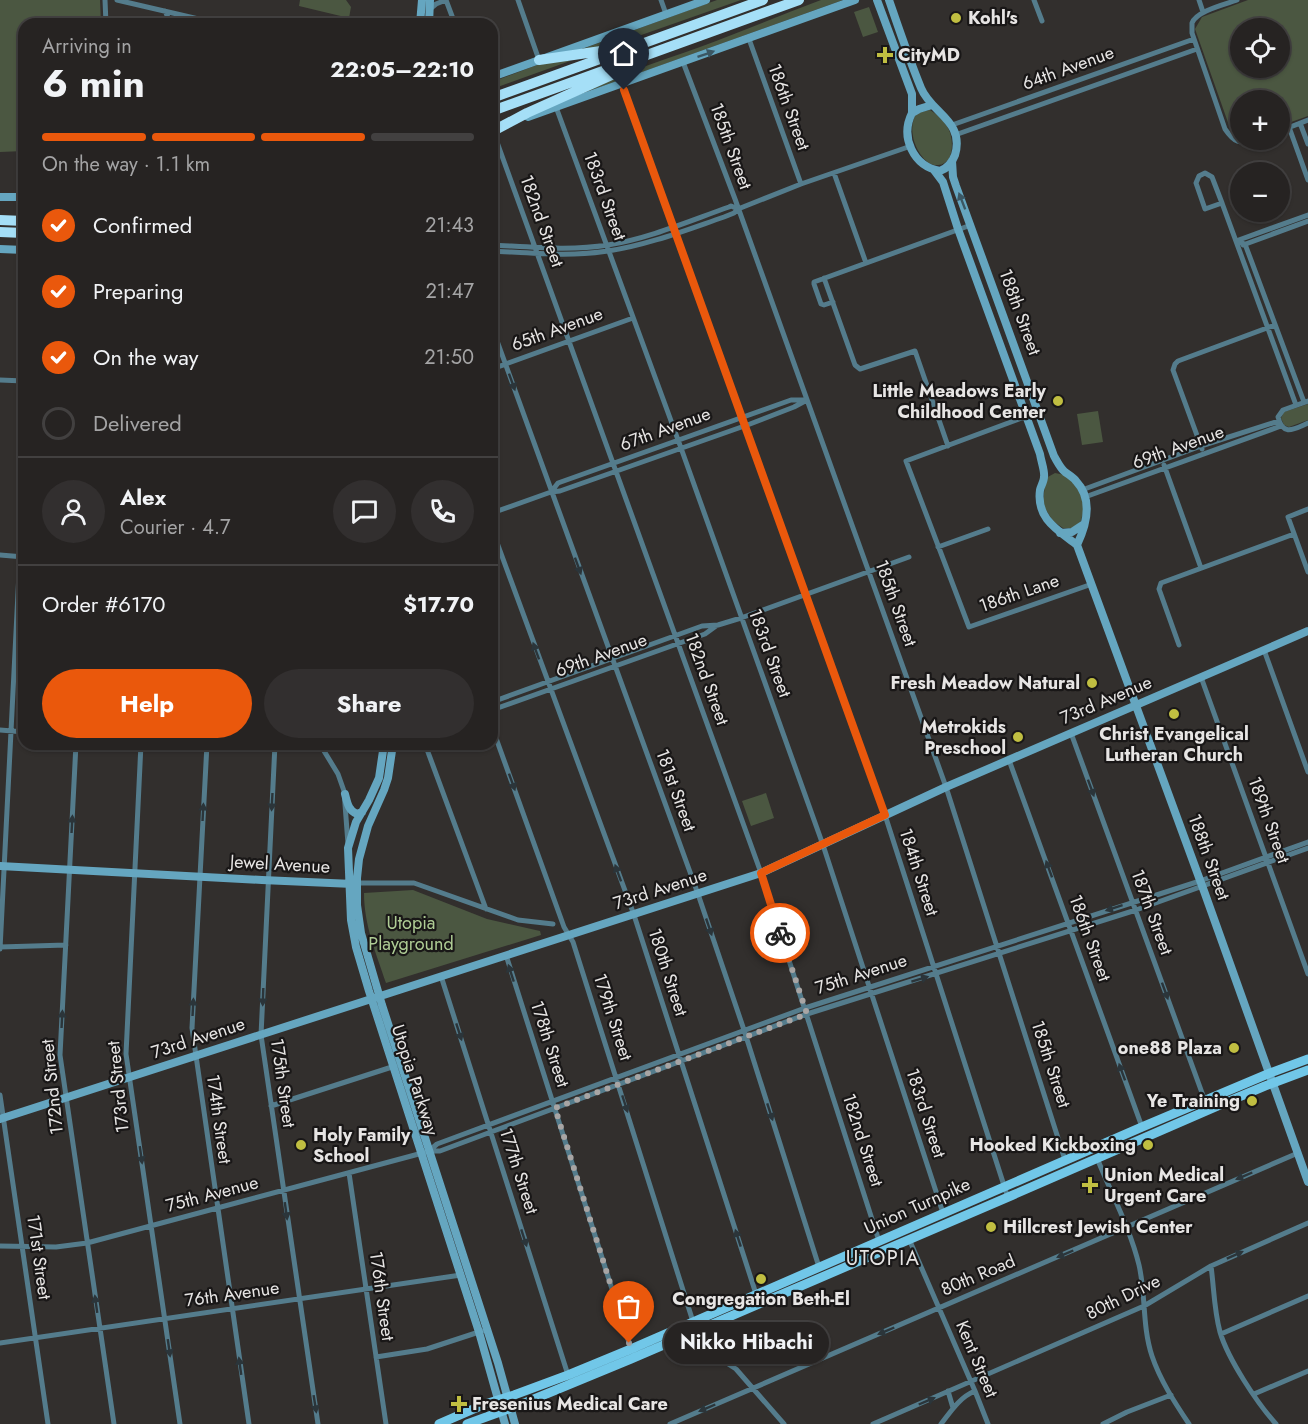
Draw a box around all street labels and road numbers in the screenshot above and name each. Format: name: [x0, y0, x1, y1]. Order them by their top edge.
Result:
street label: 64th Avenue: [1018, 39, 1118, 97]
street label: 186th Street: [761, 60, 817, 155]
street label: 185th Street: [703, 99, 759, 193]
street label: 183rd Street: [577, 148, 633, 245]
street label: 182nd Street: [513, 171, 571, 271]
street label: 188th Street: [992, 265, 1048, 359]
street label: 65th Avenue: [508, 300, 606, 358]
street label: 67th Avenue: [616, 401, 714, 457]
street label: 69th Avenue: [1128, 418, 1228, 476]
street label: 185th Street: [868, 556, 924, 650]
street label: 186th Lane: [976, 567, 1062, 619]
street label: 183rd Street: [742, 605, 798, 702]
street label: 69th Avenue: [551, 626, 651, 684]
street label: 182nd Street: [678, 629, 736, 729]
street label: 73rd Avenue: [1056, 669, 1156, 731]
street label: 181st Street: [649, 745, 703, 835]
street label: 189th Street: [1241, 773, 1297, 868]
street label: 188th Street: [1181, 810, 1237, 904]
street label: 184th Street: [893, 825, 946, 920]
street label: Jewel Avenue: [227, 848, 331, 880]
street label: 73rd Avenue: [610, 862, 710, 916]
street label: 187th Street: [1125, 866, 1180, 959]
street label: 186th Street: [1062, 891, 1118, 986]
street label: 180th Street: [642, 925, 695, 1020]
street label: 75th Avenue: [812, 947, 910, 1001]
street label: 179th Street: [587, 970, 639, 1064]
street label: 178th Street: [524, 997, 576, 1091]
street label: 73rd Avenue: [148, 1011, 248, 1065]
street label: 185th Street: [1025, 1017, 1078, 1112]
street label: Utopia Parkway: [385, 1021, 445, 1139]
street label: 172nd Street: [34, 1037, 70, 1136]
street label: 175th Street: [264, 1037, 302, 1130]
street label: 173rd Street: [100, 1039, 136, 1134]
street label: 183rd Street: [899, 1065, 953, 1162]
street label: 174th Street: [200, 1073, 238, 1166]
street label: 182nd Street: [836, 1090, 890, 1190]
street label: 177th Street: [493, 1125, 545, 1218]
street label: 75th Avenue: [163, 1169, 261, 1219]
street label: Union Turnpike: [860, 1171, 974, 1241]
street label: 171st Street: [20, 1213, 58, 1302]
street label: 80th Road: [937, 1248, 1019, 1302]
street label: 176th Street: [363, 1250, 401, 1343]
street label: 80th Drive: [1081, 1268, 1165, 1326]
street label: 76th Avenue: [183, 1275, 281, 1313]
street label: Kent Street: [949, 1317, 1005, 1402]

